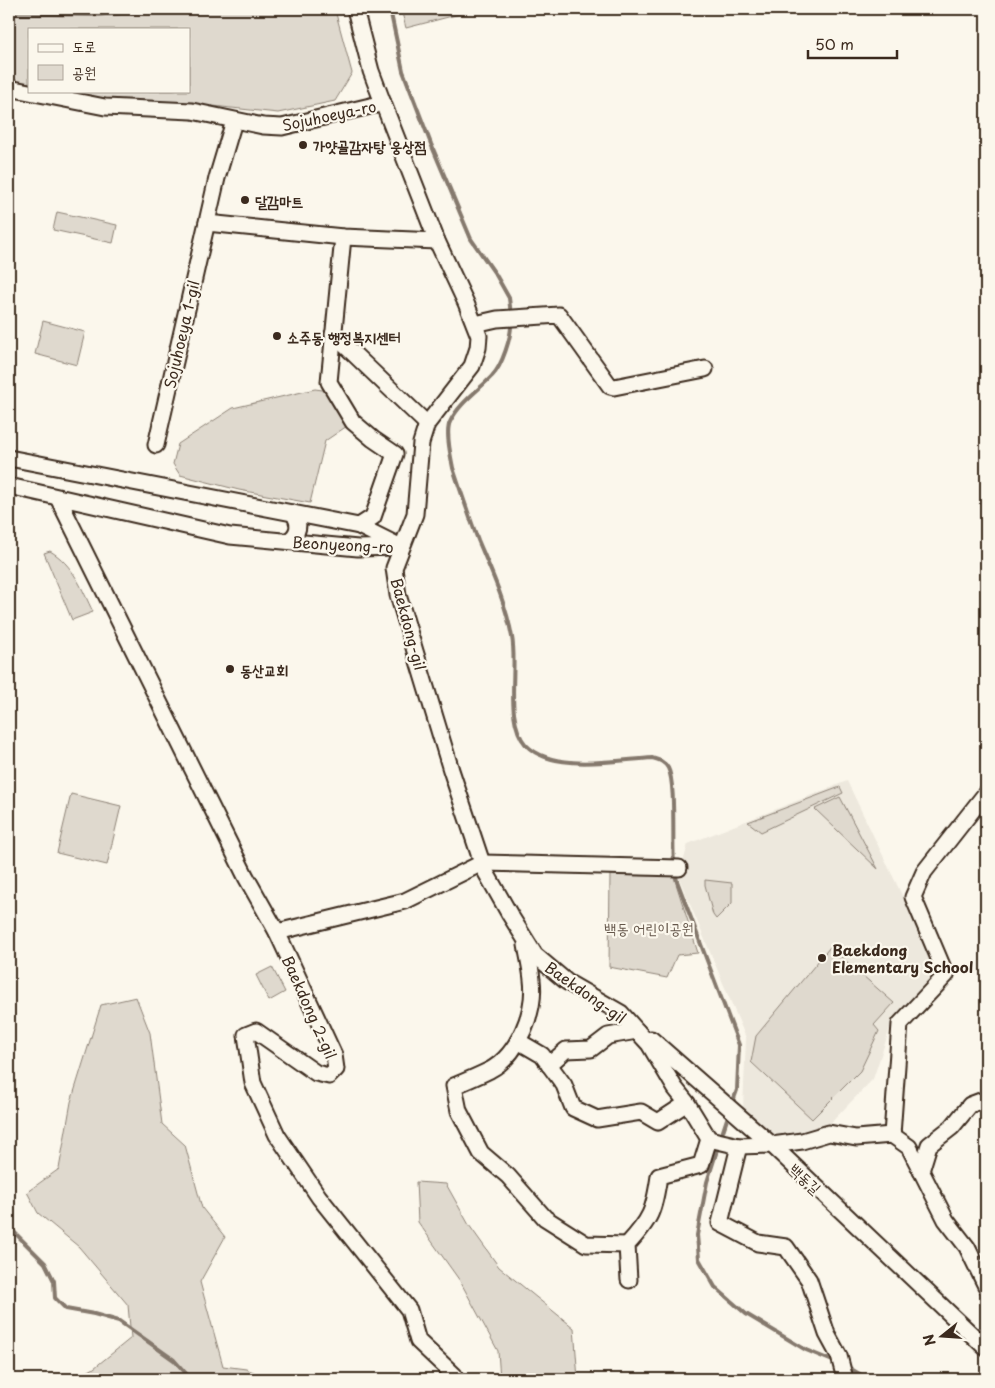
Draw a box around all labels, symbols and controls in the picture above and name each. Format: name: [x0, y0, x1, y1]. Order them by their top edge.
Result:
legend: [28, 28, 190, 92]
scale bar: [808, 28, 896, 60]
text: 50 m: [815, 32, 854, 55]
text: 도로: [72, 34, 96, 57]
text: 공원: [72, 60, 96, 83]
street label: Sojuhoeya-ro: [280, 94, 378, 136]
place label: 가얏골감자탕 웅상점: [313, 134, 426, 157]
marker: 가얏골감자탕 웅상점: [297, 139, 309, 151]
place label: 달감마트: [255, 189, 303, 212]
marker: 달감마트: [239, 194, 251, 206]
street label: Sojuhoeya 1-gil: [157, 278, 205, 390]
place label: 소주동 행정복지센터: [287, 325, 400, 348]
marker: 소주동 행정복지센터: [271, 330, 283, 342]
street label: Beonyeong-ro: [292, 530, 394, 558]
street label: Baekdong-gil: [386, 575, 432, 673]
place label: 동산교회: [240, 658, 288, 681]
marker: 동산교회: [224, 663, 236, 675]
park label: 백동 어린이공원: [604, 916, 694, 939]
place label: Baekdong Elementary School: [832, 938, 973, 978]
street label: Baekdong 2-gil: [277, 952, 343, 1062]
marker: Baekdong Elementary School: [816, 952, 828, 964]
street label: Baekdong-gil: [541, 955, 631, 1029]
street label: 백동길: [785, 1157, 827, 1199]
north arrow: [918, 1310, 968, 1360]
text: N: [917, 1332, 941, 1348]

